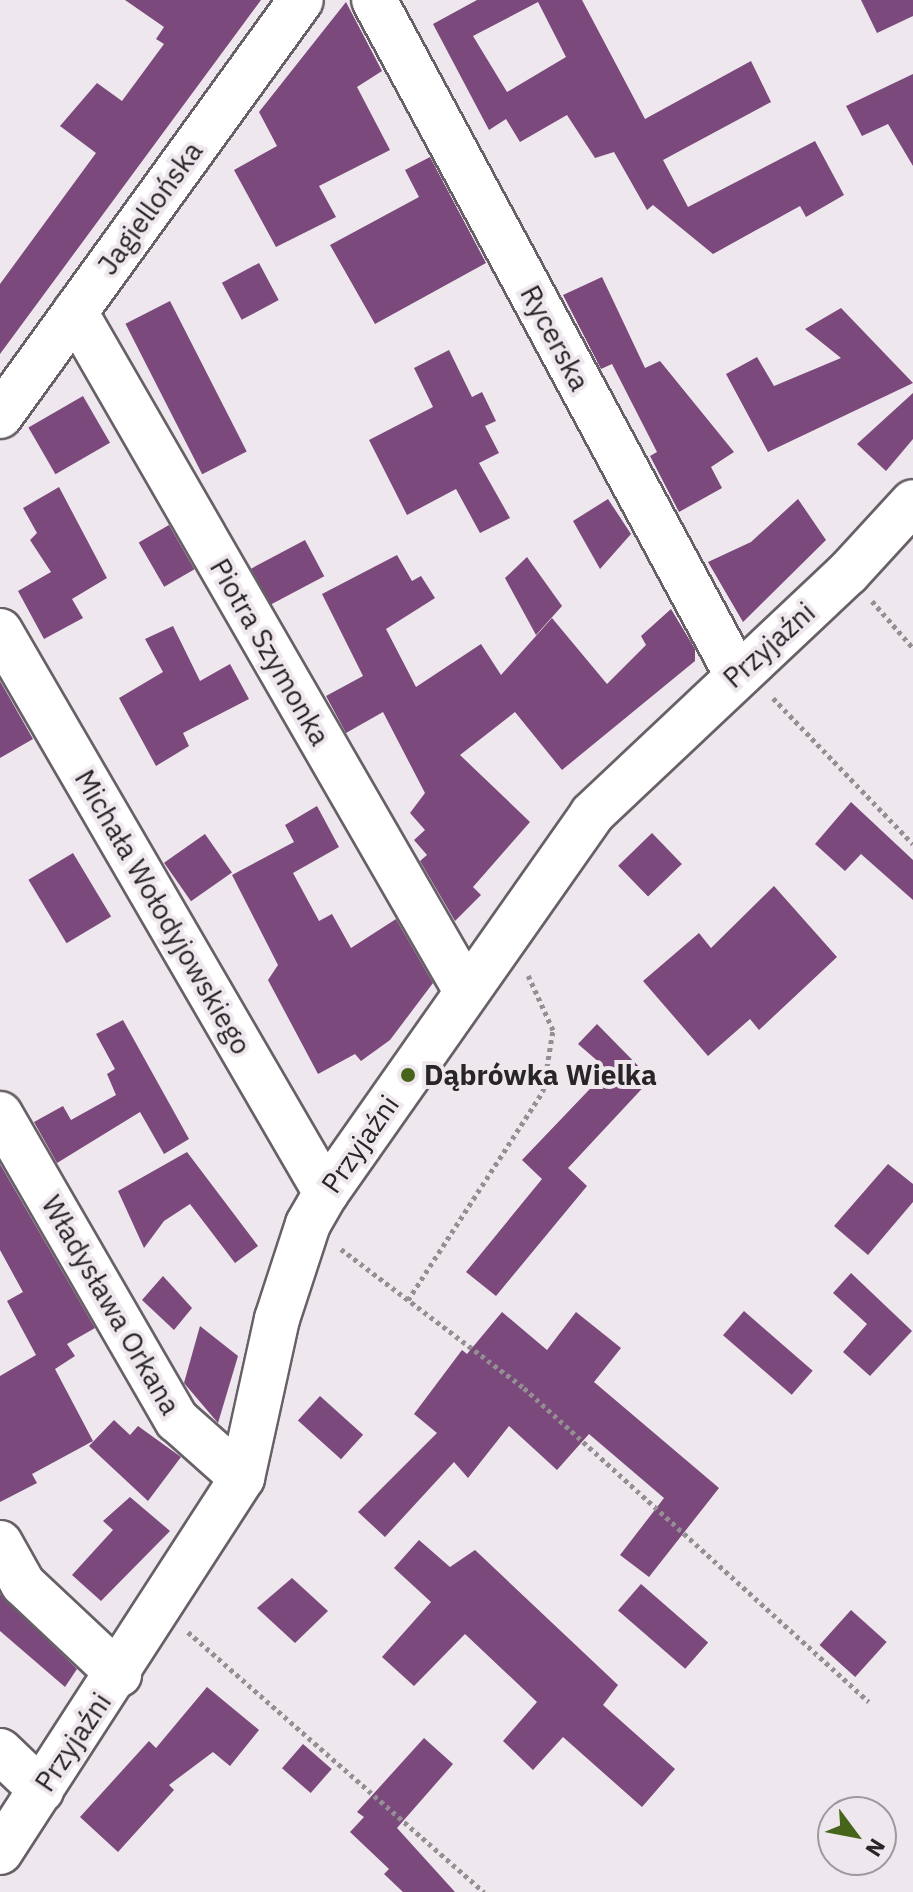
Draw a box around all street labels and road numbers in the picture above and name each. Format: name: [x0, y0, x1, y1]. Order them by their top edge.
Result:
street label: Jagiellońska: [90, 135, 210, 281]
street label: Rycerska: [513, 280, 597, 396]
street label: Piotra Szymonka: [203, 553, 337, 751]
street label: Przyjaźni: [716, 595, 822, 695]
street label: Michała Wołodyjowskiego: [68, 764, 258, 1060]
street label: Przyjaźni: [314, 1089, 406, 1199]
street label: Władysława Orkana: [35, 1189, 187, 1421]
street label: Przyjaźni: [28, 1686, 118, 1798]

